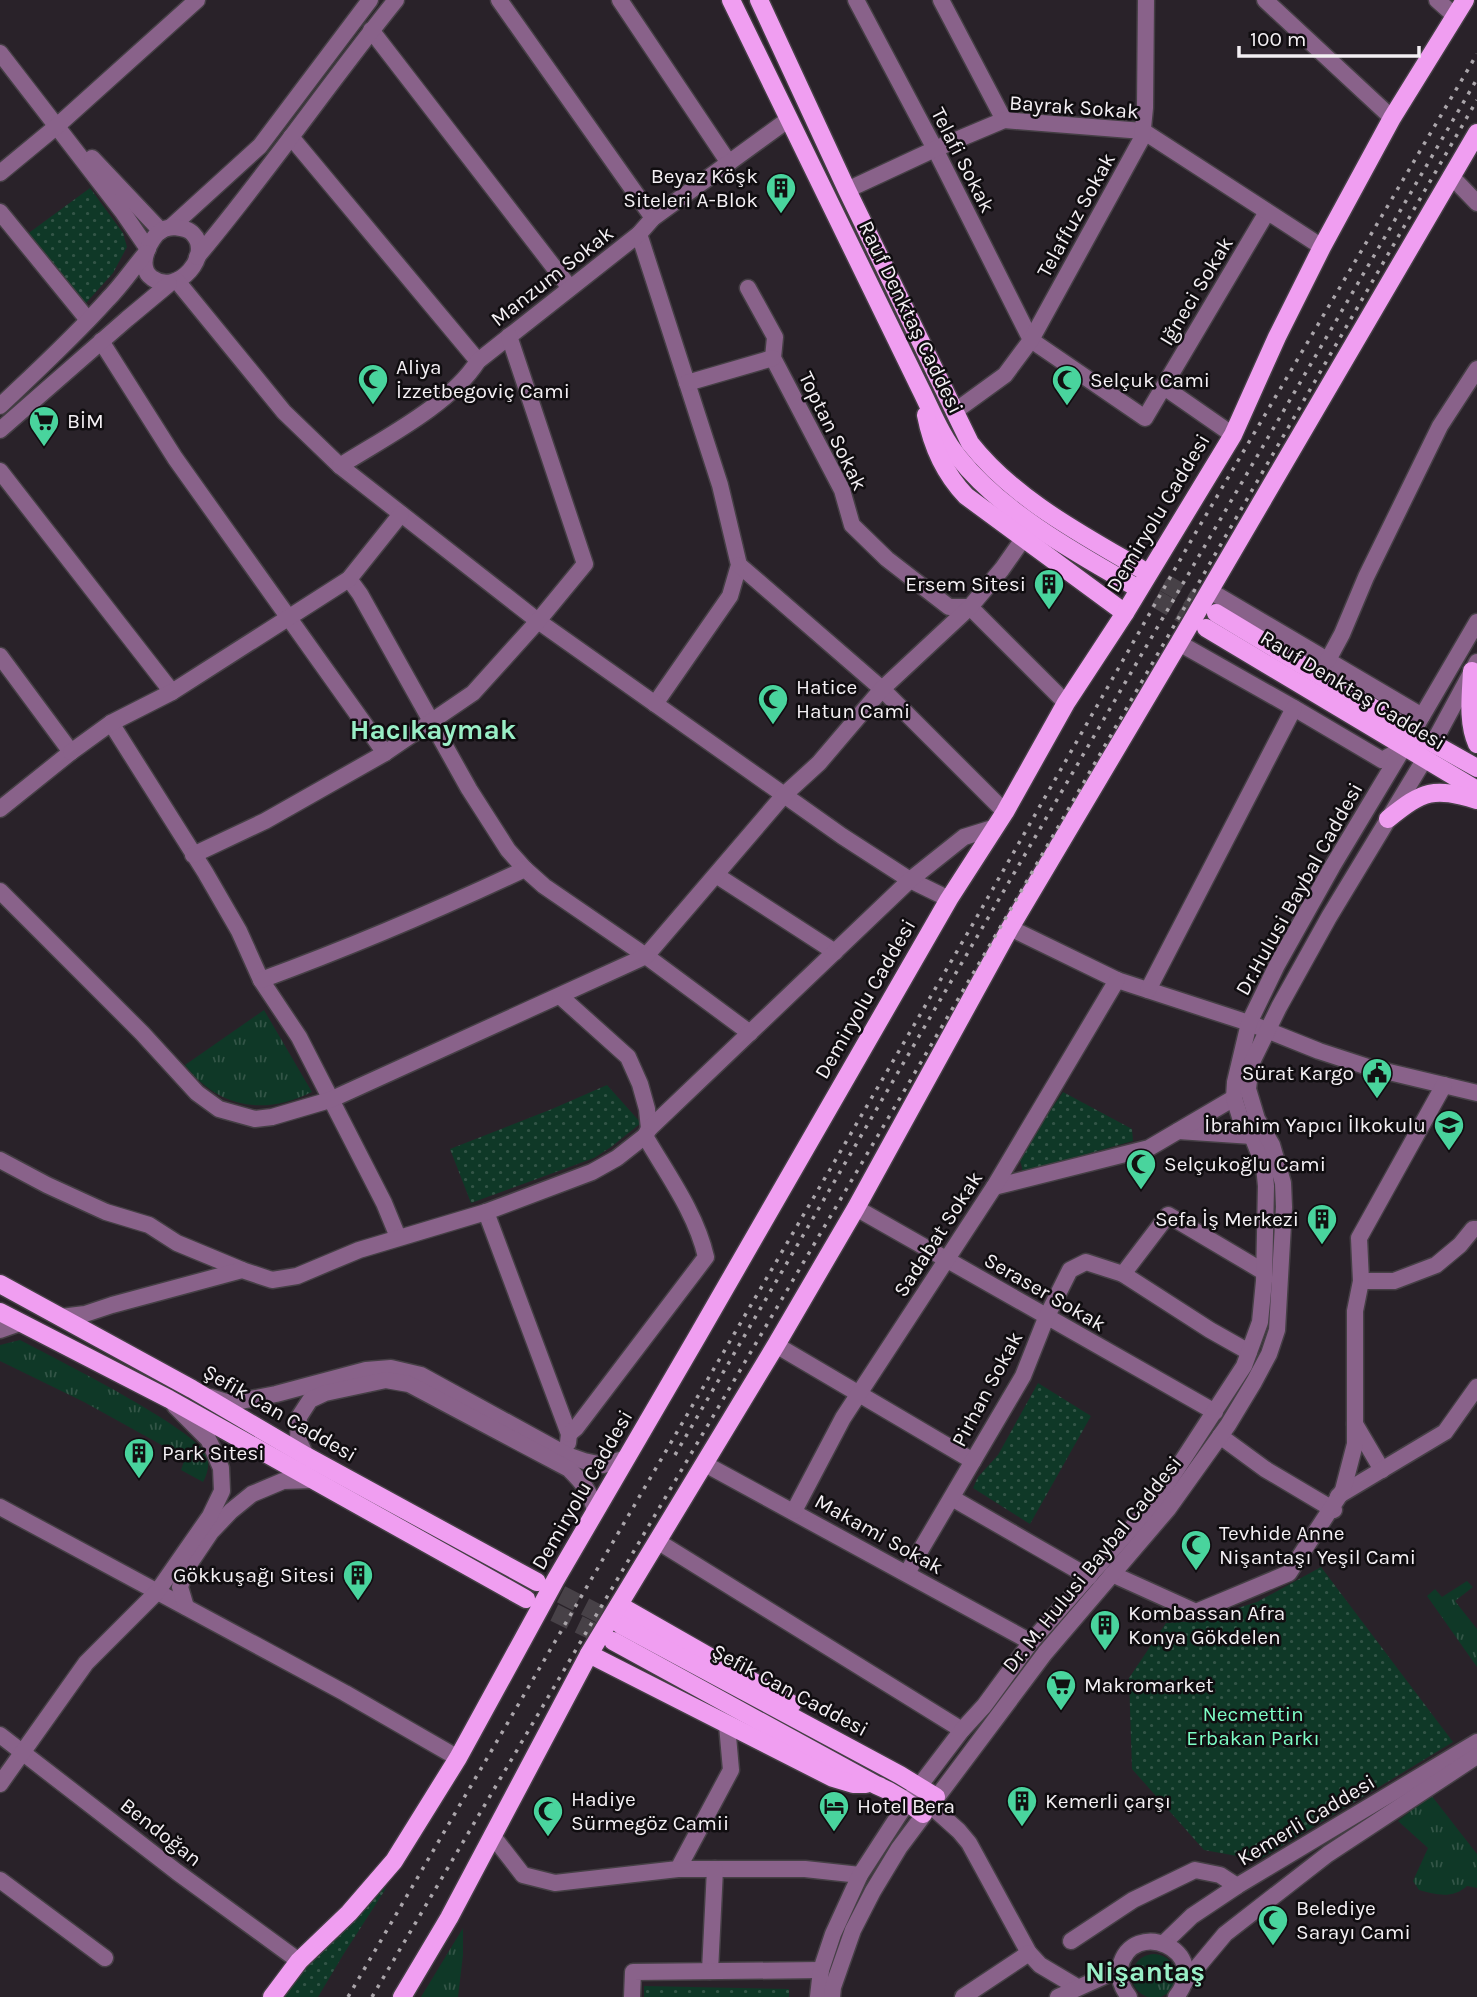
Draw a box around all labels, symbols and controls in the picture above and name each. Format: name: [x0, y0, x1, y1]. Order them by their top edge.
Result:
scale bar: [1239, 14, 1419, 58]
text: 100 m: [1250, 27, 1307, 51]
street label: Bayrak Sokak: [1008, 91, 1140, 124]
street label: Telafi Sokak: [926, 103, 1000, 217]
street label: Telaffuz Sokak: [1032, 148, 1120, 281]
place label: Beyaz Köşk Siteleri A-Blok: [623, 164, 758, 212]
building icon: Beyaz Köşk Siteleri A-Blok: [764, 171, 798, 215]
street label: Rauf Denktaş Caddesi: [854, 217, 968, 417]
street label: Manzum Sokak: [486, 221, 618, 331]
street label: Iğneci Sokak: [1154, 232, 1238, 350]
place label: Aliya İzzetbegoviç Cami: [396, 355, 570, 403]
mosque icon: Aliya İzzetbegoviç Cami: [356, 362, 390, 406]
mosque icon: Selçuk Cami: [1050, 363, 1084, 407]
street label: Toptan Sokak: [794, 368, 872, 494]
place label: Selçuk Cami: [1090, 368, 1210, 392]
supermarket icon: BİM: [27, 404, 61, 448]
place label: BİM: [67, 409, 104, 433]
street label: Demiryolu Caddesi: [1101, 430, 1215, 596]
building icon: Ersem Sitesi: [1032, 567, 1066, 611]
place label: Ersem Sitesi: [905, 572, 1026, 596]
street label: Rauf Denktaş Caddesi: [1256, 625, 1450, 755]
place label: Hatice Hatun Cami: [796, 675, 910, 723]
mosque icon: Hatice Hatun Cami: [756, 682, 790, 726]
district label: Hacıkaymak: [350, 713, 517, 746]
street label: Dr.Hulusi Baybal Caddesi: [1230, 778, 1368, 1000]
street label: Demiryolu Caddesi: [810, 915, 920, 1083]
public building icon: Sürat Kargo: [1360, 1056, 1394, 1100]
place label: Sürat Kargo: [1242, 1061, 1354, 1085]
school or university icon: İbrahim Yapıcı İlkokulu: [1432, 1108, 1466, 1152]
place label: İbrahim Yapıcı İlkokulu: [1204, 1113, 1426, 1137]
mosque icon: Selçukoğlu Cami: [1124, 1147, 1158, 1191]
place label: Selçukoğlu Cami: [1164, 1152, 1326, 1176]
street label: Sadabat Sokak: [889, 1167, 988, 1301]
building icon: Sefa İş Merkezi: [1305, 1202, 1339, 1246]
place label: Sefa İş Merkezi: [1155, 1207, 1299, 1231]
street label: Seraser Sokak: [980, 1247, 1110, 1337]
street label: Pirhan Sokak: [947, 1327, 1027, 1451]
street label: Şefik Can Caddesi: [199, 1359, 361, 1467]
street label: Demiryolu Caddesi: [527, 1406, 637, 1574]
building icon: Park Sitesi: [122, 1436, 156, 1480]
place label: Park Sitesi: [162, 1441, 265, 1465]
street label: Dr. M. Hulusi Baybal Caddesi: [997, 1451, 1187, 1677]
street label: Makami Sokak: [811, 1489, 948, 1579]
place label: Tevhide Anne Nişantaşı Yeşil Cami: [1219, 1521, 1416, 1569]
mosque icon: Tevhide Anne Nişantaşı Yeşil Cami: [1179, 1528, 1213, 1572]
building icon: Gökkuşağı Sitesi: [341, 1558, 375, 1602]
place label: Gökkuşağı Sitesi: [173, 1563, 335, 1587]
place label: Kombassan Afra Konya Gökdelen: [1128, 1601, 1285, 1649]
building icon: Kombassan Afra Konya Gökdelen: [1088, 1608, 1122, 1652]
street label: Şefik Can Caddesi: [708, 1639, 872, 1741]
supermarket icon: Makromarket: [1044, 1668, 1078, 1712]
place label: Makromarket: [1084, 1673, 1214, 1697]
park label: Necmettin Erbakan Parkı: [1186, 1702, 1320, 1750]
street label: Kemerli Caddesi: [1233, 1770, 1379, 1870]
building icon: Kemerli çarşı: [1005, 1784, 1039, 1828]
place label: Hadiye Sürmegöz Camii: [571, 1787, 729, 1835]
hotel icon: Hotel Bera: [817, 1789, 851, 1833]
place label: Kemerli çarşı: [1045, 1789, 1171, 1813]
street label: Bendoğan: [116, 1793, 206, 1871]
mosque icon: Hadiye Sürmegöz Camii: [531, 1794, 565, 1838]
place label: Hotel Bera: [857, 1794, 955, 1818]
place label: Belediye Sarayı Cami: [1296, 1896, 1411, 1944]
mosque icon: Belediye Sarayı Cami: [1256, 1903, 1290, 1947]
district label: Nişantaş: [1085, 1955, 1205, 1988]

